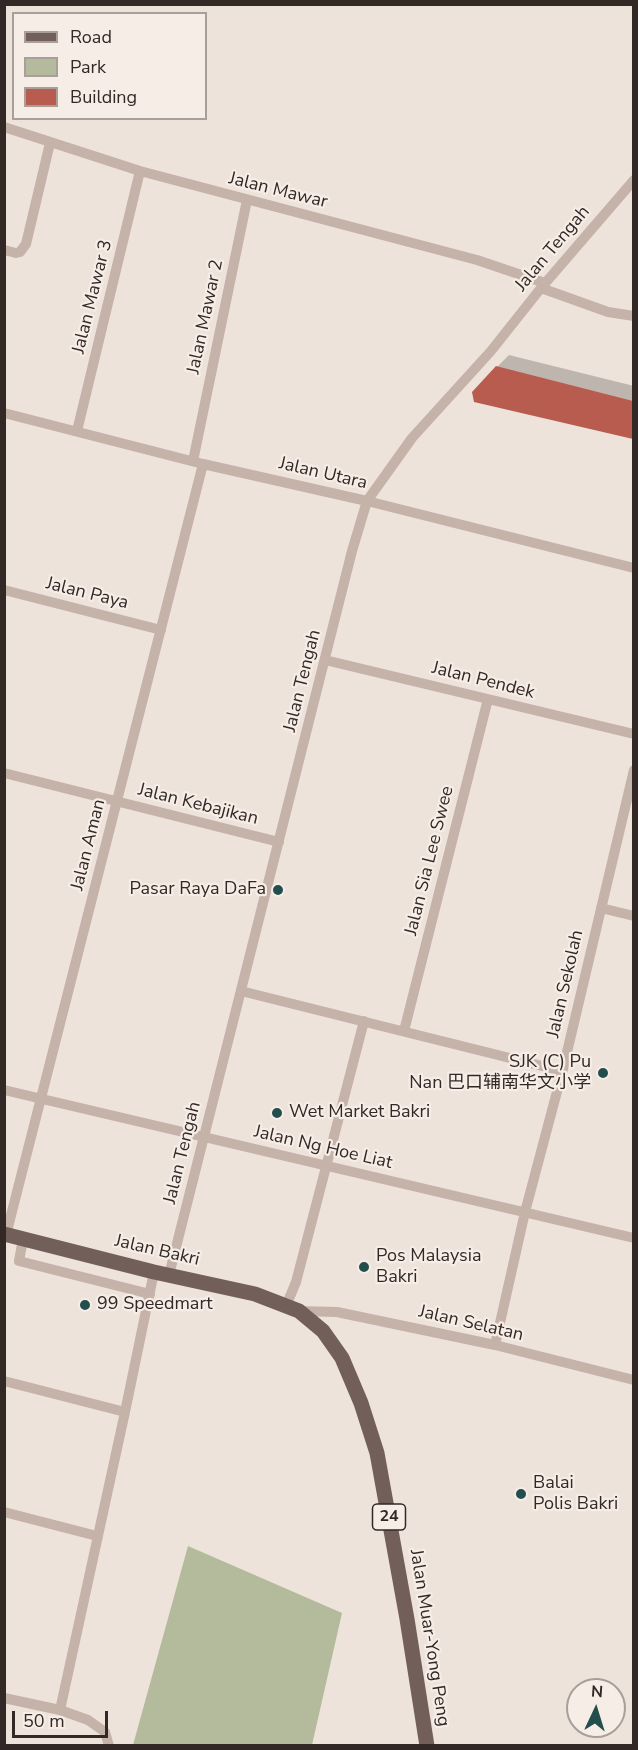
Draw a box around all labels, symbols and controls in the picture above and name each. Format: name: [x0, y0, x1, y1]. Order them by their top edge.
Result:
legend: [12, 12, 207, 120]
text: Road: [70, 25, 112, 49]
text: Park: [70, 55, 106, 79]
text: Building: [70, 85, 137, 109]
street label: Jalan Mawar: [226, 168, 330, 214]
street label: Jalan Tengah: [511, 202, 595, 296]
street label: Jalan Mawar 3: [68, 238, 118, 356]
street label: Jalan Mawar 2: [183, 258, 229, 376]
street label: Jalan Utara: [277, 453, 369, 495]
street label: Jalan Paya: [44, 573, 130, 615]
street label: Jalan Tengah: [280, 628, 326, 734]
street label: Jalan Pendek: [429, 658, 537, 704]
street label: Jalan Kebajikan: [136, 780, 260, 830]
street label: Jalan Sia Lee Swee: [401, 784, 459, 938]
street label: Jalan Aman: [67, 797, 111, 893]
place label: Pasar Raya DaFa: [130, 879, 266, 901]
marker: Pasar Raya DaFa: [271, 883, 285, 897]
street label: Jalan Sekolah: [543, 928, 589, 1040]
place label: SJK (C) Pu Nan 巴口辅南华文小学: [409, 1052, 591, 1094]
marker: SJK (C) Pu Nan 巴口辅南华文小学: [596, 1066, 610, 1080]
street label: Jalan Tengah: [160, 1100, 206, 1206]
place label: Wet Market Bakri: [289, 1102, 430, 1124]
marker: Wet Market Bakri: [270, 1106, 284, 1120]
street label: Jalan Ng Hoe Liat: [252, 1122, 394, 1174]
street label: Jalan Bakri: [112, 1231, 202, 1271]
place label: Pos Malaysia Bakri: [376, 1246, 481, 1288]
marker: Pos Malaysia Bakri: [357, 1260, 371, 1274]
place label: 99 Speedmart: [97, 1294, 213, 1316]
marker: 99 Speedmart: [78, 1298, 92, 1312]
street label: Jalan Selatan: [417, 1301, 525, 1347]
place label: Balai Polis Bakri: [533, 1473, 618, 1516]
marker: Balai Polis Bakri: [514, 1487, 528, 1501]
road number: 24: [372, 1504, 406, 1530]
street label: Jalan Muar-Yong Peng: [404, 1548, 454, 1728]
north arrow: [566, 1678, 626, 1738]
text: N: [590, 1681, 604, 1703]
scale bar: [15, 1699, 111, 1737]
text: 50 m: [23, 1709, 65, 1733]

